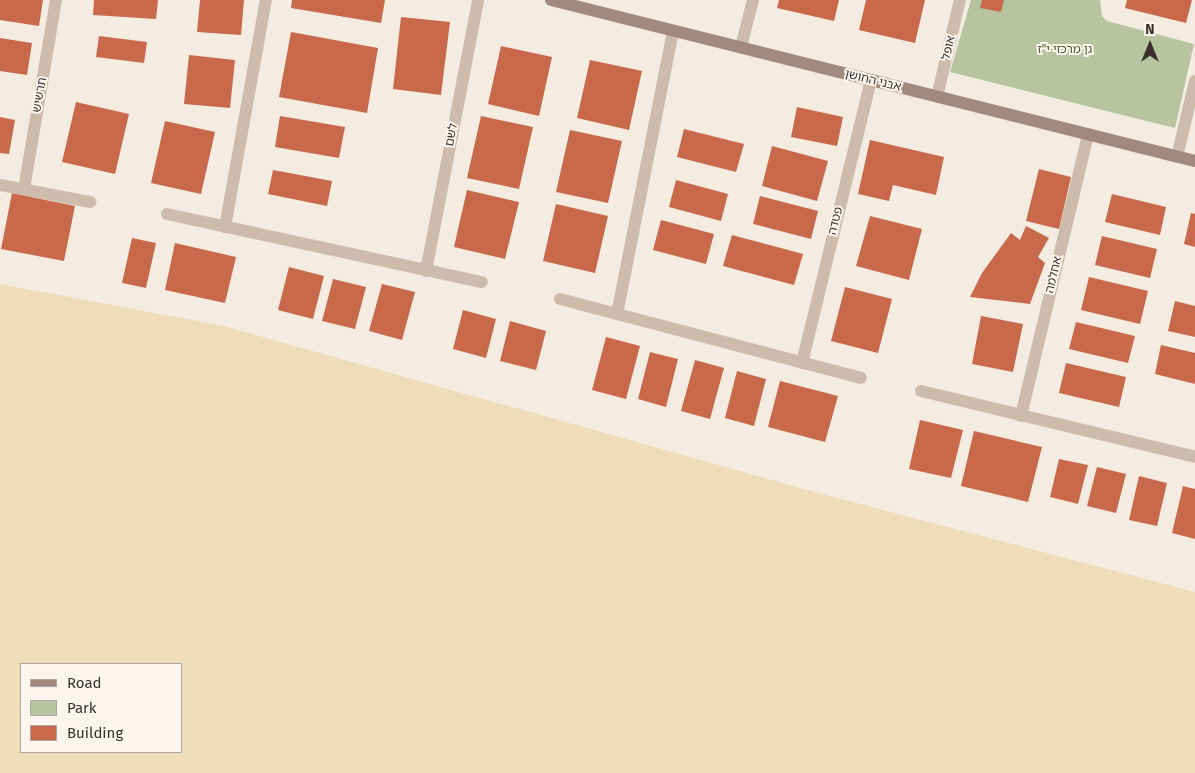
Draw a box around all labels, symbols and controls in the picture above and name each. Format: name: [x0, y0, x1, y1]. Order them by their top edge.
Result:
north arrow: [1125, 20, 1175, 70]
text: N: [1145, 21, 1155, 38]
street label: אופל: [939, 35, 959, 61]
park label: גן מרכזי י"ז: [1038, 43, 1092, 57]
street label: אבני החושן: [843, 67, 903, 95]
street label: תרשיש: [30, 76, 50, 114]
street label: לשם: [443, 122, 461, 148]
street label: פטדה: [826, 205, 846, 237]
street label: אחלמה: [1043, 255, 1065, 295]
legend: [20, 663, 182, 753]
text: Road: [67, 674, 102, 692]
text: Park: [67, 699, 97, 717]
text: Building: [67, 724, 123, 742]

